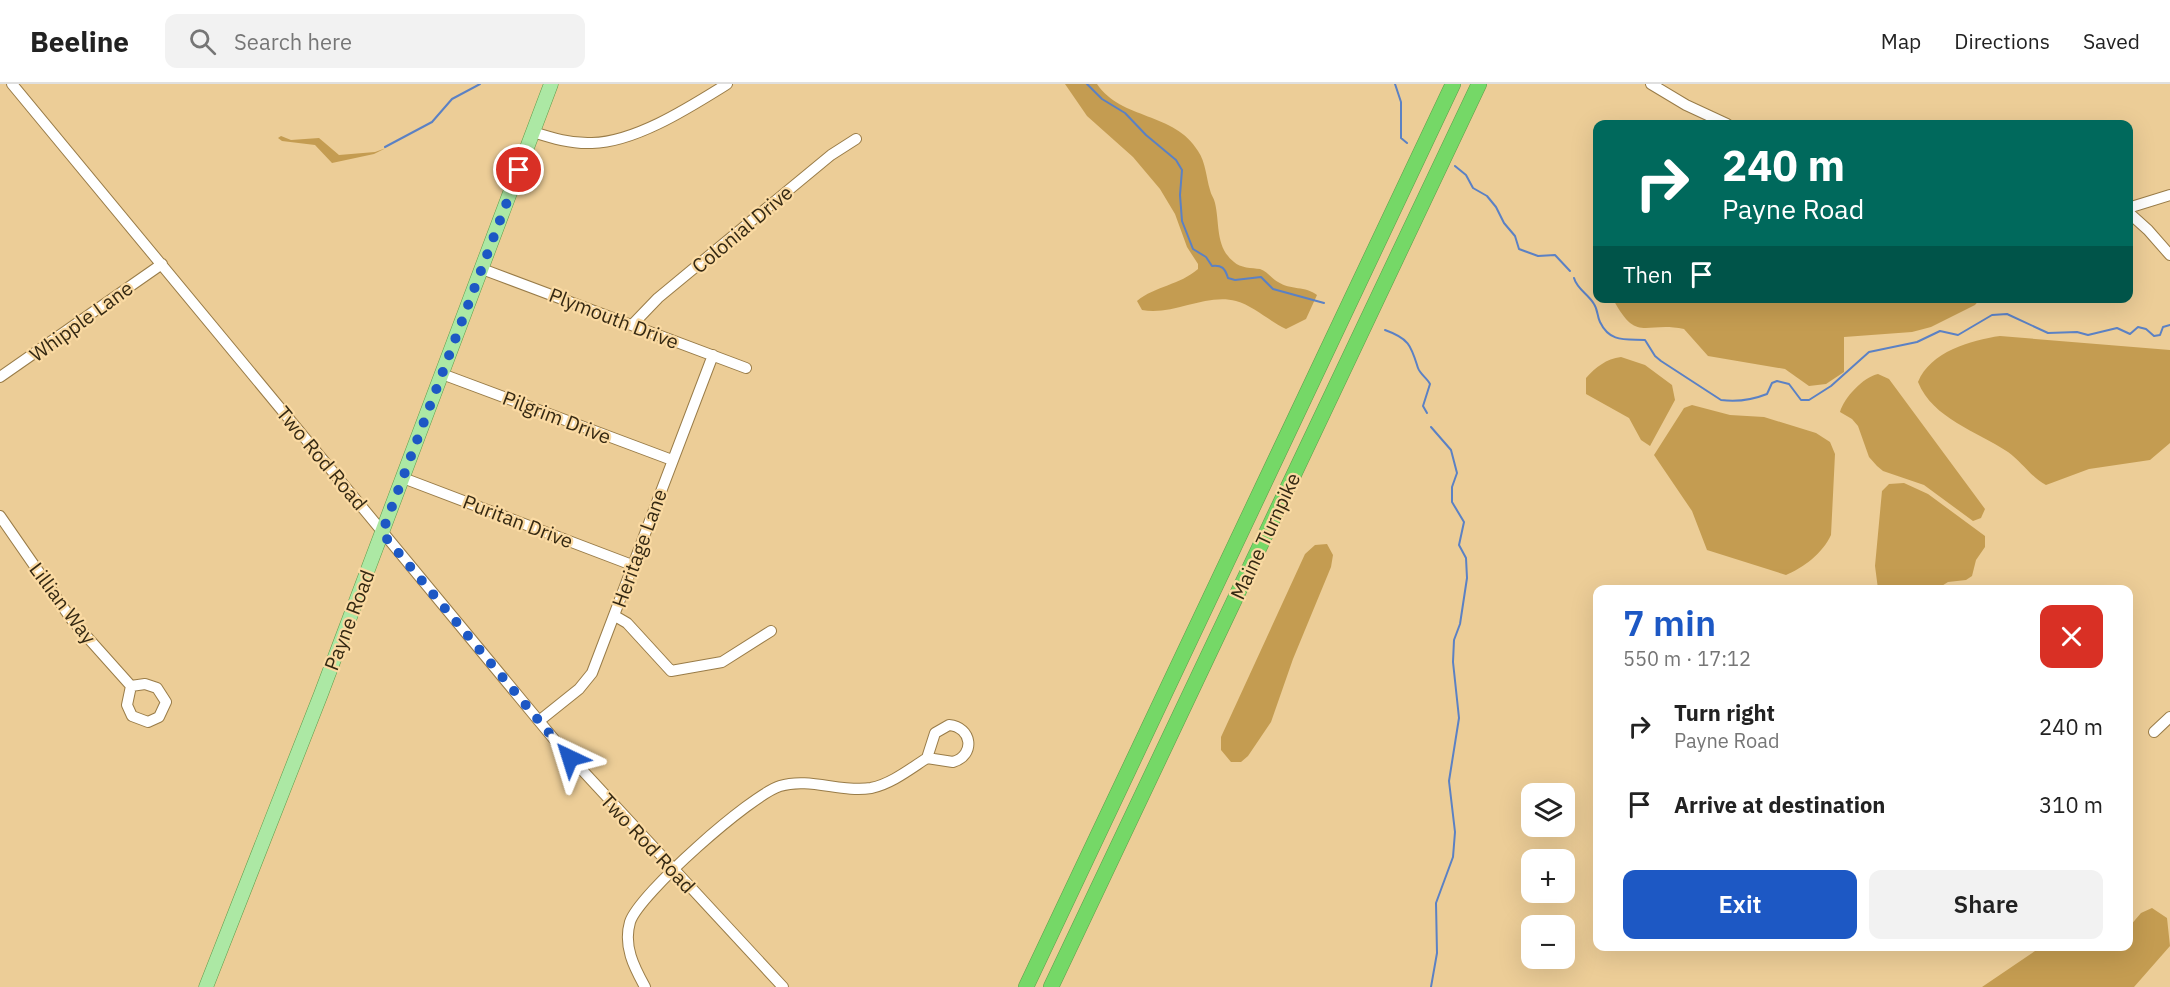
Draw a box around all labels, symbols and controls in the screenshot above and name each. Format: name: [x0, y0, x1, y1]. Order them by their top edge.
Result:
search box: [165, 14, 585, 68]
text: Beeline: [30, 23, 129, 60]
icon: search: [186, 25, 219, 58]
text: Search here: [234, 27, 352, 56]
text: Map: [1881, 27, 1921, 55]
text: Directions: [1954, 27, 2050, 55]
text: Saved: [2083, 27, 2140, 55]
text: 240 m: [1722, 138, 1845, 193]
pin: [493, 144, 544, 195]
icon: right: [1623, 144, 1701, 222]
icon: arrive: [502, 153, 535, 186]
street label: Colonial Drive: [686, 179, 798, 279]
text: Payne Road: [1722, 191, 1864, 226]
icon: arrive: [1685, 258, 1718, 291]
text: Then: [1623, 260, 1673, 289]
street label: Whipple Lane: [24, 274, 138, 368]
street label: Plymouth Drive: [545, 281, 683, 355]
street label: Pilgrim Drive: [499, 384, 615, 450]
street label: Two Rod Road: [271, 400, 373, 516]
street label: Maine Turnpike: [1224, 468, 1306, 604]
street label: Heritage Lane: [605, 485, 673, 611]
street label: Puritan Drive: [459, 488, 577, 554]
street label: Lillian Way: [23, 557, 103, 649]
street label: Payne Road: [317, 566, 381, 674]
text: 7 min: [1623, 599, 1716, 646]
button: close: [2040, 605, 2103, 668]
text: 550 m · 17:12: [1623, 645, 1751, 672]
text: Turn right: [1674, 698, 1775, 727]
icon: right: [1623, 710, 1656, 743]
text: 240 m: [2039, 712, 2103, 741]
position arrow: [538, 726, 602, 790]
text: Payne Road: [1674, 727, 1780, 754]
map controls: [1521, 783, 1575, 969]
button: layers: [1521, 783, 1575, 837]
street label: Two Rod Road: [595, 787, 701, 899]
icon: arrive: [1623, 788, 1656, 821]
text: Arrive at destination: [1674, 790, 1885, 819]
text: 310 m: [2039, 790, 2103, 819]
button: +: [1521, 849, 1575, 903]
button: Exit: [1623, 870, 1857, 939]
button: Share: [1869, 870, 2103, 939]
button: −: [1521, 915, 1575, 969]

